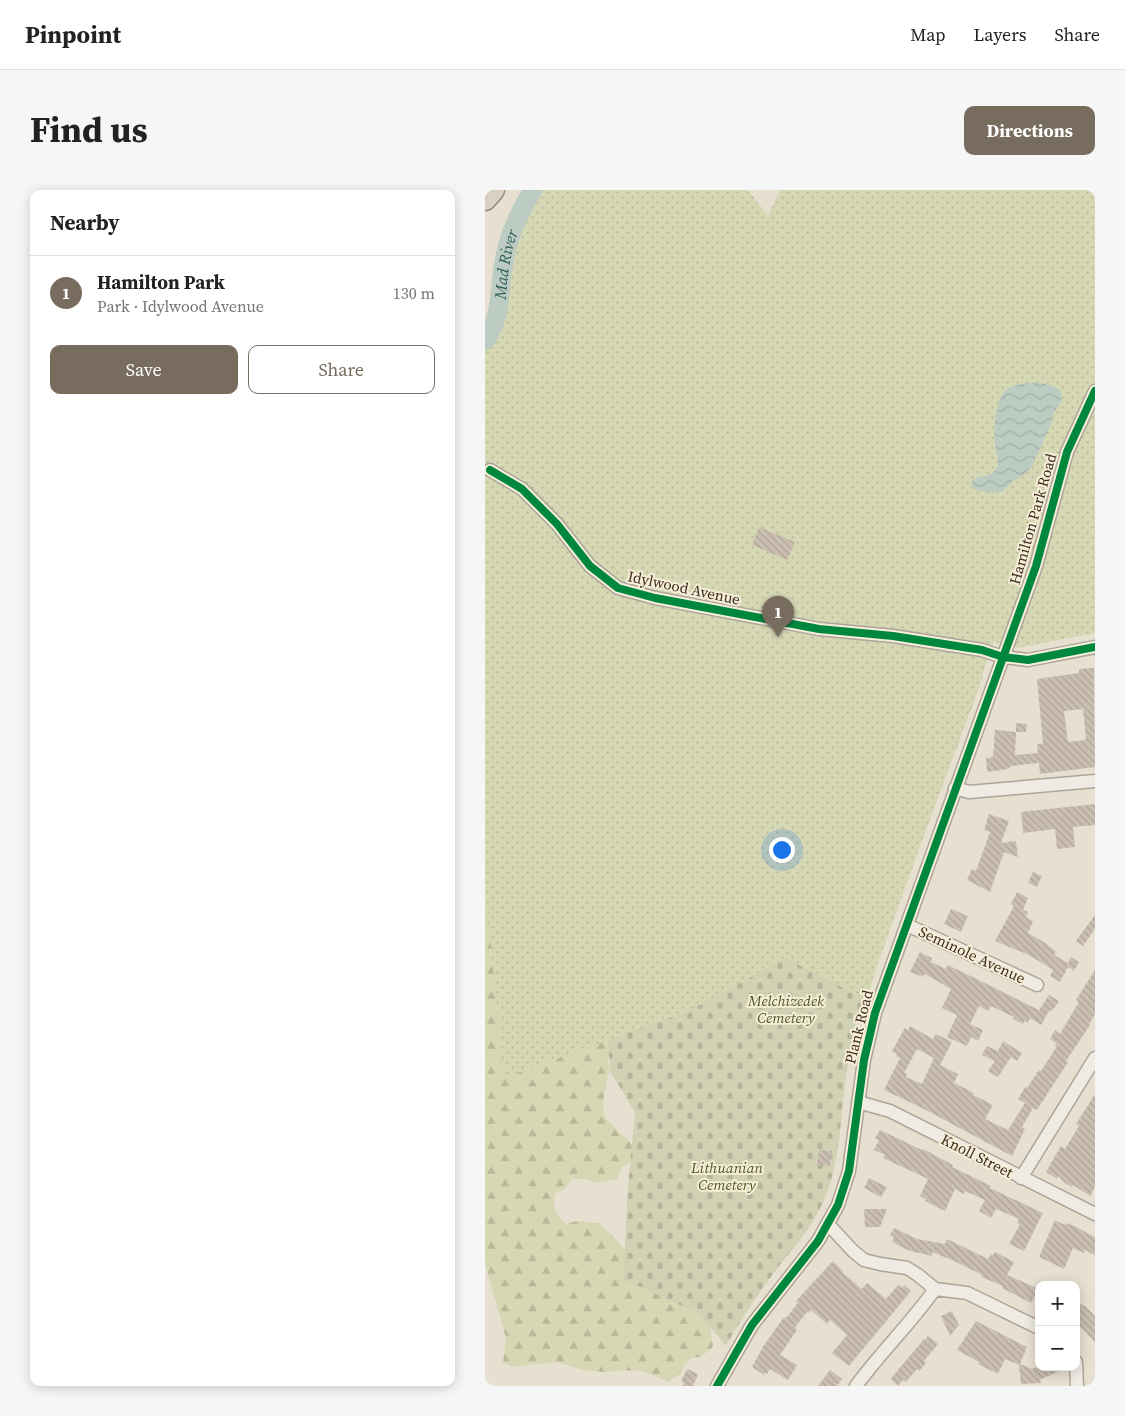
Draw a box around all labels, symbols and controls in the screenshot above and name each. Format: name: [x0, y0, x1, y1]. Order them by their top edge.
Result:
text: Pinpoint: [25, 18, 121, 51]
text: Map: [910, 22, 945, 47]
text: Layers: [973, 22, 1026, 47]
text: Share: [1054, 22, 1100, 47]
text: Find us: [30, 106, 148, 154]
button: Directions: [964, 106, 1095, 155]
text: Nearby: [50, 208, 120, 237]
water label: Mad River: [488, 226, 523, 301]
text: Hamilton Park: [97, 269, 225, 295]
text: 1: [62, 282, 70, 304]
text: 130 m: [393, 282, 435, 304]
text: Park · Idylwood Avenue: [97, 295, 264, 317]
button: Save: [50, 345, 238, 394]
button: Share: [248, 345, 435, 394]
street label: Hamilton Park Road: [1004, 450, 1061, 587]
street label: Idylwood Avenue: [626, 565, 742, 610]
pin: 1: [762, 596, 794, 637]
your location: [769, 837, 795, 863]
street label: Seminole Avenue: [915, 921, 1029, 989]
street label: Plank Road: [839, 987, 878, 1066]
park label: Melchizedek Cemetery: [747, 990, 825, 1028]
street label: Knoll Street: [938, 1128, 1017, 1183]
park label: Lithuanian Cemetery: [690, 1157, 763, 1195]
map controls: [1035, 1281, 1080, 1371]
button: +: [1035, 1281, 1080, 1326]
button: −: [1035, 1326, 1080, 1371]

